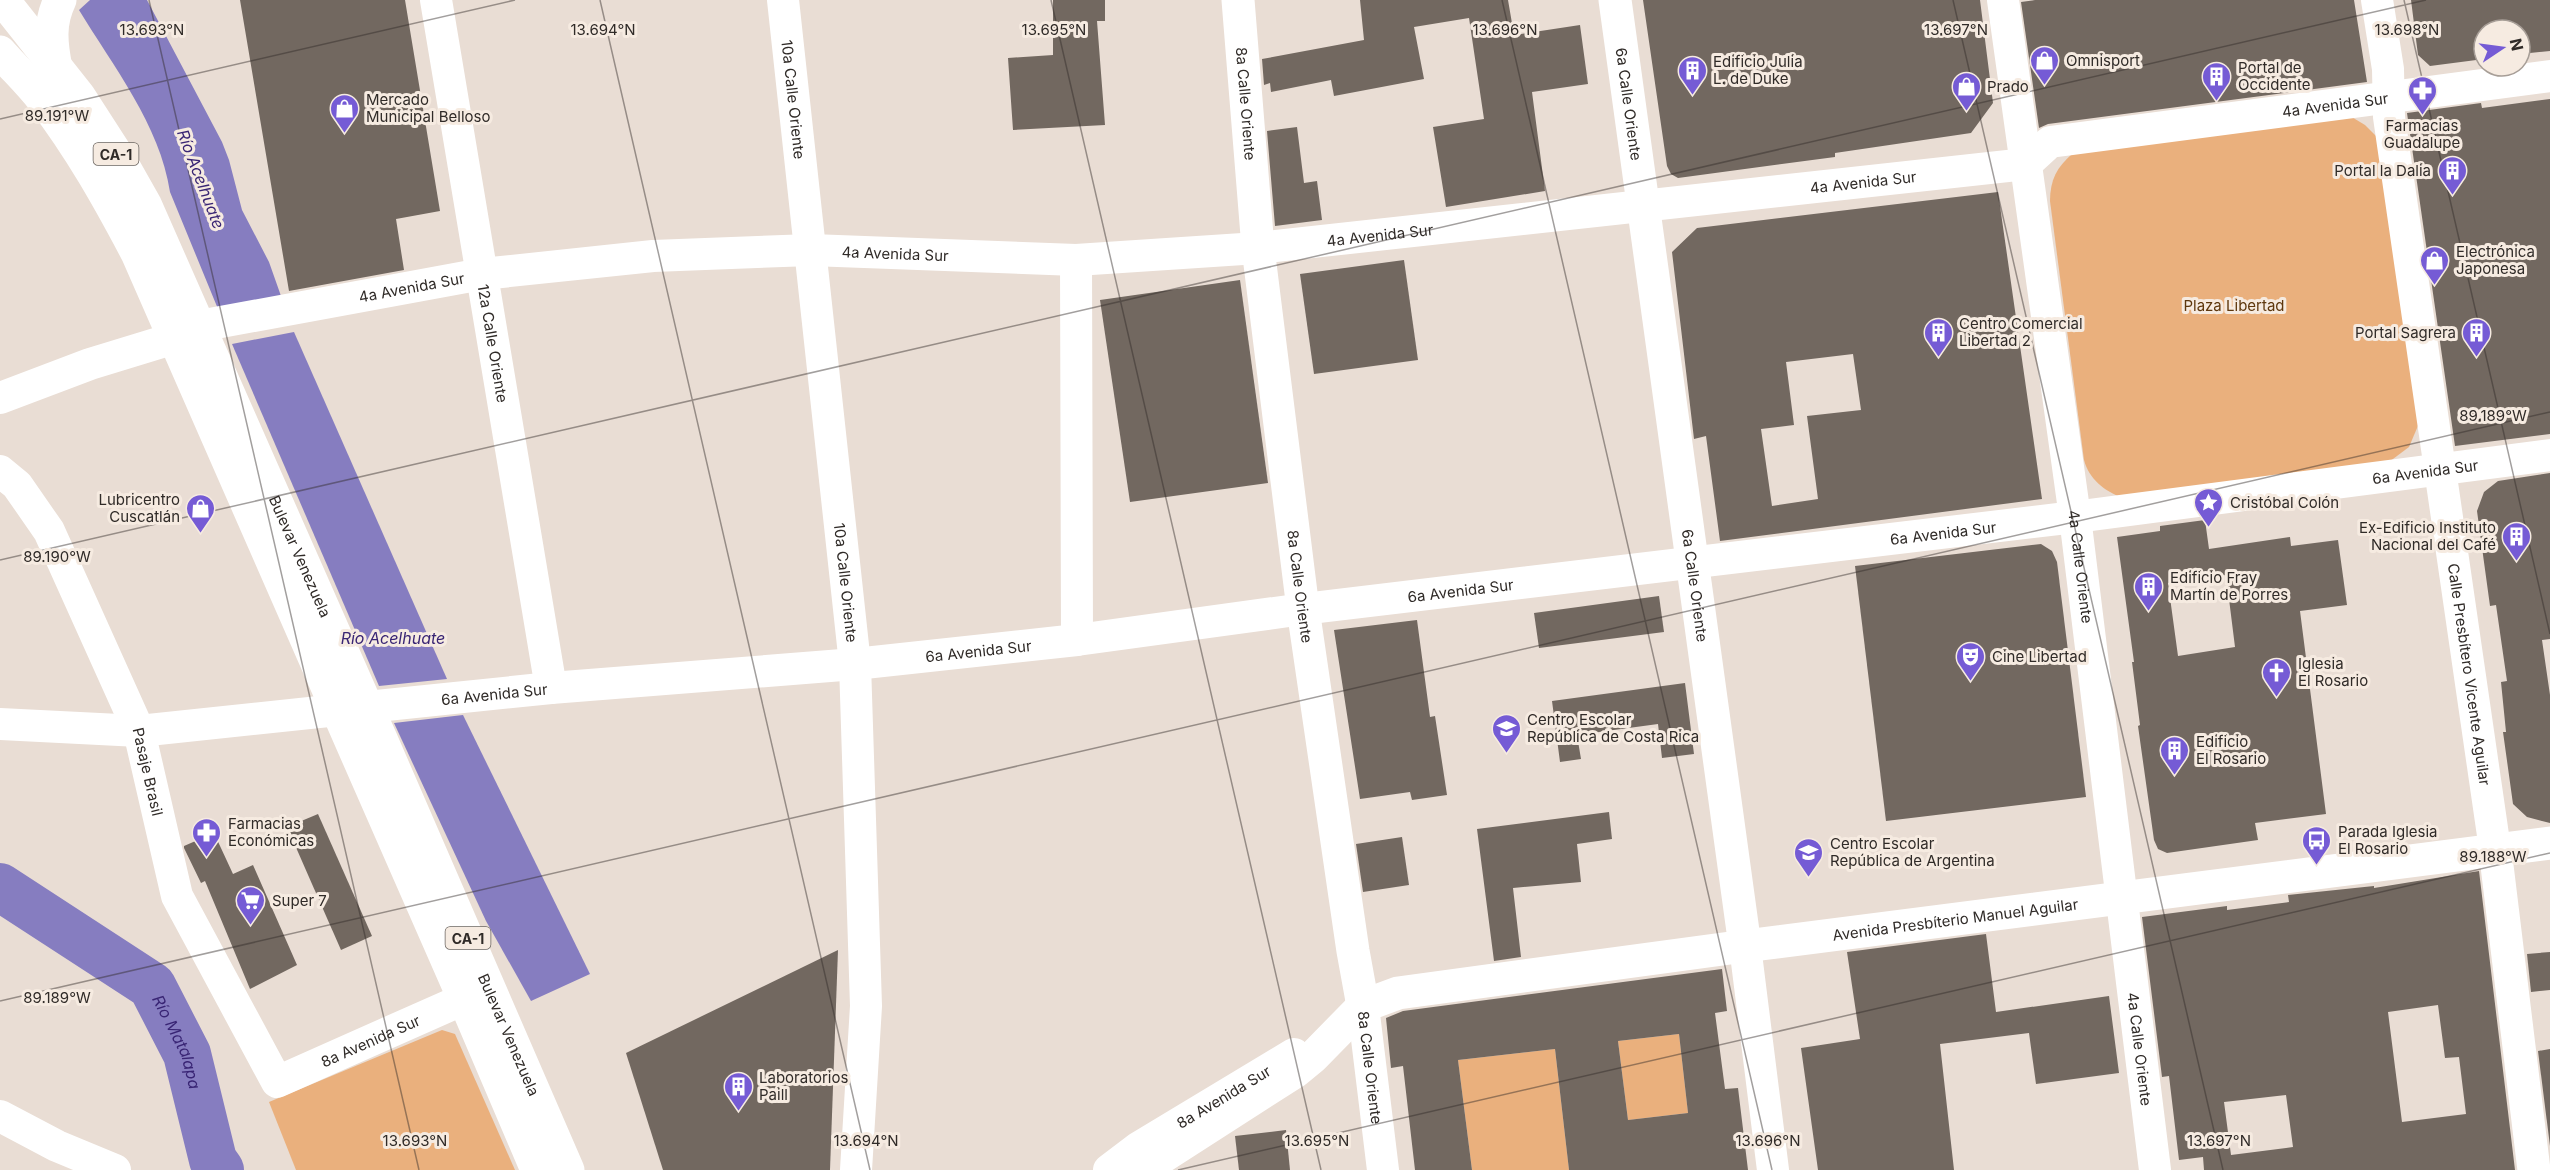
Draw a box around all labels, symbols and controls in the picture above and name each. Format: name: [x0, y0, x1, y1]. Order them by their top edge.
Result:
north arrow: [2472, 18, 2532, 78]
text: 13.693°N: [120, 20, 184, 39]
text: 13.694°N: [570, 20, 636, 39]
text: 13.695°N: [1022, 20, 1086, 39]
text: 13.696°N: [1472, 20, 1538, 39]
text: 13.697°N: [1924, 20, 1988, 39]
text: 13.698°N: [2375, 20, 2439, 39]
text: N: [2505, 36, 2528, 53]
street label: 10a Calle Oriente: [778, 39, 810, 160]
shop icon: Omnisport: [2029, 44, 2061, 86]
street label: 8a Calle Oriente: [1232, 46, 1260, 161]
street label: 6a Calle Oriente: [1612, 46, 1646, 162]
place label: Omnisport: [2066, 51, 2140, 70]
place label: Edificio Julia L. de Duke: [1713, 52, 1803, 88]
building icon: Edificio Julia L. de Duke: [1676, 54, 1708, 96]
place label: Portal de Occidente: [2238, 58, 2311, 94]
building icon: Portal de Occidente: [2201, 60, 2233, 102]
shop icon: Prado: [1950, 70, 1982, 112]
pharmacy icon: Farmacias Guadalupe: [2406, 74, 2438, 116]
place label: Prado: [1987, 77, 2029, 96]
street label: 4a Avenida Sur: [2281, 88, 2390, 121]
place label: Mercado Municipal Belloso: [366, 90, 490, 126]
shop icon: Mercado Municipal Belloso: [329, 92, 361, 134]
text: 89.191°W: [25, 106, 89, 125]
place label: Farmacias Guadalupe: [2384, 116, 2460, 152]
water label: Río Acelhuate: [173, 127, 229, 231]
road number: CA-1: [94, 143, 138, 165]
building icon: Portal la Dalia: [2436, 154, 2468, 196]
place label: Portal la Dalia: [2334, 161, 2431, 180]
street label: 4a Avenida Sur: [1809, 167, 1918, 197]
street label: 4a Avenida Sur: [1326, 219, 1435, 250]
street label: 4a Avenida Sur: [841, 242, 949, 265]
place label: Electrónica Japonesa: [2456, 242, 2535, 278]
shop icon: Electrónica Japonesa: [2419, 244, 2451, 286]
street label: 4a Avenida Sur: [357, 268, 466, 306]
street label: 12a Calle Oriente: [474, 283, 513, 404]
park label: Plaza Libertad: [2183, 296, 2285, 315]
place label: Centro Comercial Libertad 2: [1959, 314, 2083, 350]
building icon: Centro Comercial Libertad 2: [1922, 316, 1954, 358]
building icon: Portal Sagrera: [2461, 316, 2493, 358]
place label: Portal Sagrera: [2355, 323, 2456, 342]
text: 89.189°W: [2459, 406, 2527, 425]
street label: 6a Avenida Sur: [2371, 455, 2480, 488]
place icon: Cristóbal Colón: [2193, 486, 2225, 528]
place label: Lubricentro Cuscatlán: [98, 490, 180, 526]
shop icon: Lubricentro Cuscatlán: [185, 492, 217, 534]
street label: Bulevar Venezuela: [265, 492, 336, 620]
place label: Cristóbal Colón: [2230, 493, 2339, 512]
street label: 4a Calle Oriente: [2065, 509, 2097, 624]
street label: 6a Avenida Sur: [1889, 517, 1998, 548]
place label: Ex-Edificio Instituto Nacional del Café: [2359, 518, 2496, 554]
building icon: Ex-Edificio Instituto Nacional del Café: [2501, 520, 2533, 562]
street label: 10a Calle Oriente: [830, 522, 862, 643]
street label: 6a Calle Oriente: [1678, 528, 1713, 643]
street label: 8a Calle Oriente: [1284, 529, 1317, 644]
text: 89.190°W: [23, 547, 91, 566]
street label: Calle Presbítero Vicente Aguilar: [2444, 562, 2495, 787]
place label: Edificio Fray Martín de Porres: [2170, 568, 2288, 604]
building icon: Edificio Fray Martín de Porres: [2133, 570, 2165, 612]
street label: 6a Avenida Sur: [1406, 574, 1515, 606]
water label: Río Acelhuate: [341, 628, 445, 648]
street label: 6a Avenida Sur: [924, 635, 1033, 666]
theatre icon: Cine Libertad: [1955, 640, 1987, 682]
place label: Cine Libertad: [1992, 647, 2087, 666]
place label: Iglesia El Rosario: [2298, 654, 2368, 690]
church icon: Iglesia El Rosario: [2261, 656, 2293, 698]
street label: 6a Avenida Sur: [440, 679, 549, 709]
place label: Centro Escolar República de Costa Rica: [1527, 710, 1699, 746]
school or university icon: Centro Escolar República de Costa Rica: [1490, 712, 1522, 754]
street label: Pasaje Brasil: [129, 726, 168, 818]
place label: Edificio El Rosario: [2196, 732, 2266, 768]
building icon: Edificio El Rosario: [2159, 734, 2191, 776]
place label: Farmacias Económicas: [228, 814, 314, 850]
pharmacy icon: Farmacias Económicas: [191, 816, 223, 858]
place label: Parada Iglesia El Rosario: [2338, 822, 2437, 858]
bus stop icon: Parada Iglesia El Rosario: [2301, 824, 2333, 866]
place label: Centro Escolar República de Argentina: [1830, 834, 1995, 870]
school or university icon: Centro Escolar República de Argentina: [1793, 836, 1825, 878]
text: 89.188°W: [2459, 847, 2527, 866]
supermarket icon: Super 7: [235, 884, 267, 926]
place label: Super 7: [272, 891, 327, 910]
street label: Avenida Presbíterio Manuel Aguilar: [1831, 894, 2080, 944]
road number: CA-1: [446, 927, 490, 949]
street label: Bulevar Venezuela: [474, 971, 544, 1099]
text: 89.189°W: [23, 988, 91, 1007]
water label: Río Matalapa: [148, 991, 205, 1091]
street label: 4a Calle Oriente: [2124, 991, 2157, 1107]
street label: 8a Avenida Sur: [318, 1010, 423, 1071]
street label: 8a Calle Oriente: [1354, 1010, 1387, 1125]
street label: 8a Avenida Sur: [1173, 1061, 1274, 1132]
place label: Laboratorios Paill: [759, 1068, 848, 1104]
building icon: Laboratorios Paill: [722, 1070, 754, 1112]
text: 13.693°N: [383, 1131, 447, 1150]
text: 13.694°N: [833, 1131, 899, 1150]
text: 13.695°N: [1285, 1131, 1349, 1150]
text: 13.696°N: [1735, 1131, 1801, 1150]
text: 13.697°N: [2187, 1131, 2251, 1150]

